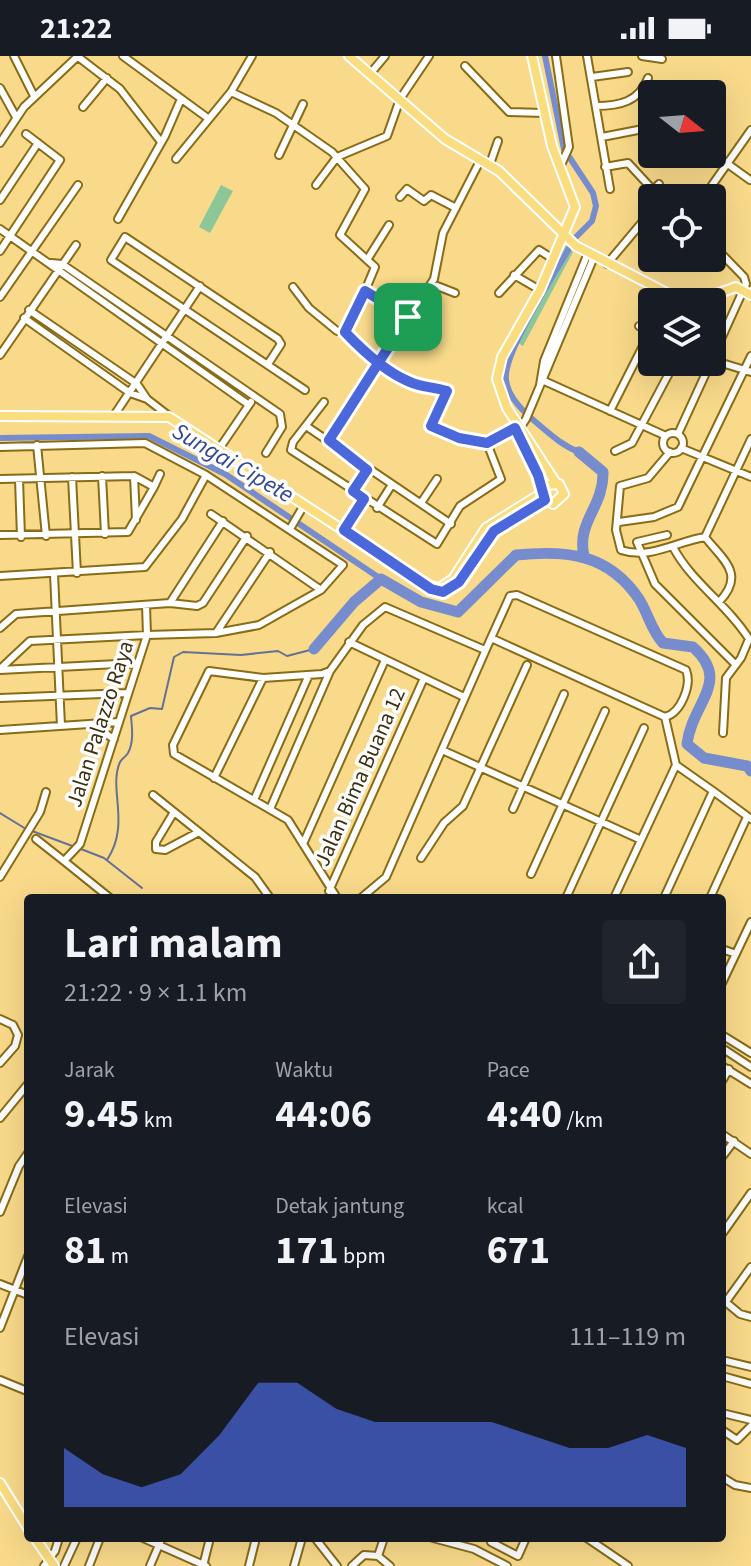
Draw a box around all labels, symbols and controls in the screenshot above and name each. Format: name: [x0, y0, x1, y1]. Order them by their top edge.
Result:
text: 21:22: [40, 7, 112, 50]
north arrow: [638, 80, 726, 168]
map controls: [638, 80, 726, 376]
button: locate: [638, 184, 726, 272]
pin: [374, 283, 442, 351]
button: layers: [638, 288, 726, 376]
icon: arrive: [386, 295, 430, 339]
water label: Sungai Cipete: [166, 414, 300, 512]
street label: Jalan Palazzo Raya: [58, 637, 142, 811]
street label: Jalan Bima Buana 12: [306, 683, 414, 871]
text: Lari malam: [64, 912, 283, 975]
button: share: [602, 920, 686, 1004]
text: 21:22 · 9 × 1.1 km: [64, 974, 247, 1011]
text: Jarak: [64, 1054, 115, 1086]
text: Waktu: [275, 1054, 333, 1086]
text: Pace: [487, 1054, 530, 1086]
text: 9.45: [64, 1086, 139, 1143]
text: 44:06: [275, 1086, 372, 1143]
text: 4:40: [487, 1086, 562, 1143]
text: km: [139, 1104, 173, 1136]
text: /km: [562, 1104, 603, 1136]
text: Elevasi: [64, 1190, 128, 1222]
text: Detak jantung: [275, 1190, 404, 1222]
text: kcal: [487, 1190, 524, 1222]
text: 81: [64, 1222, 106, 1279]
text: 171: [275, 1222, 339, 1279]
text: 671: [487, 1222, 550, 1279]
text: m: [106, 1240, 129, 1272]
text: bpm: [339, 1240, 386, 1272]
text: Elevasi: [64, 1318, 139, 1355]
text: 111–119 m: [569, 1318, 686, 1355]

